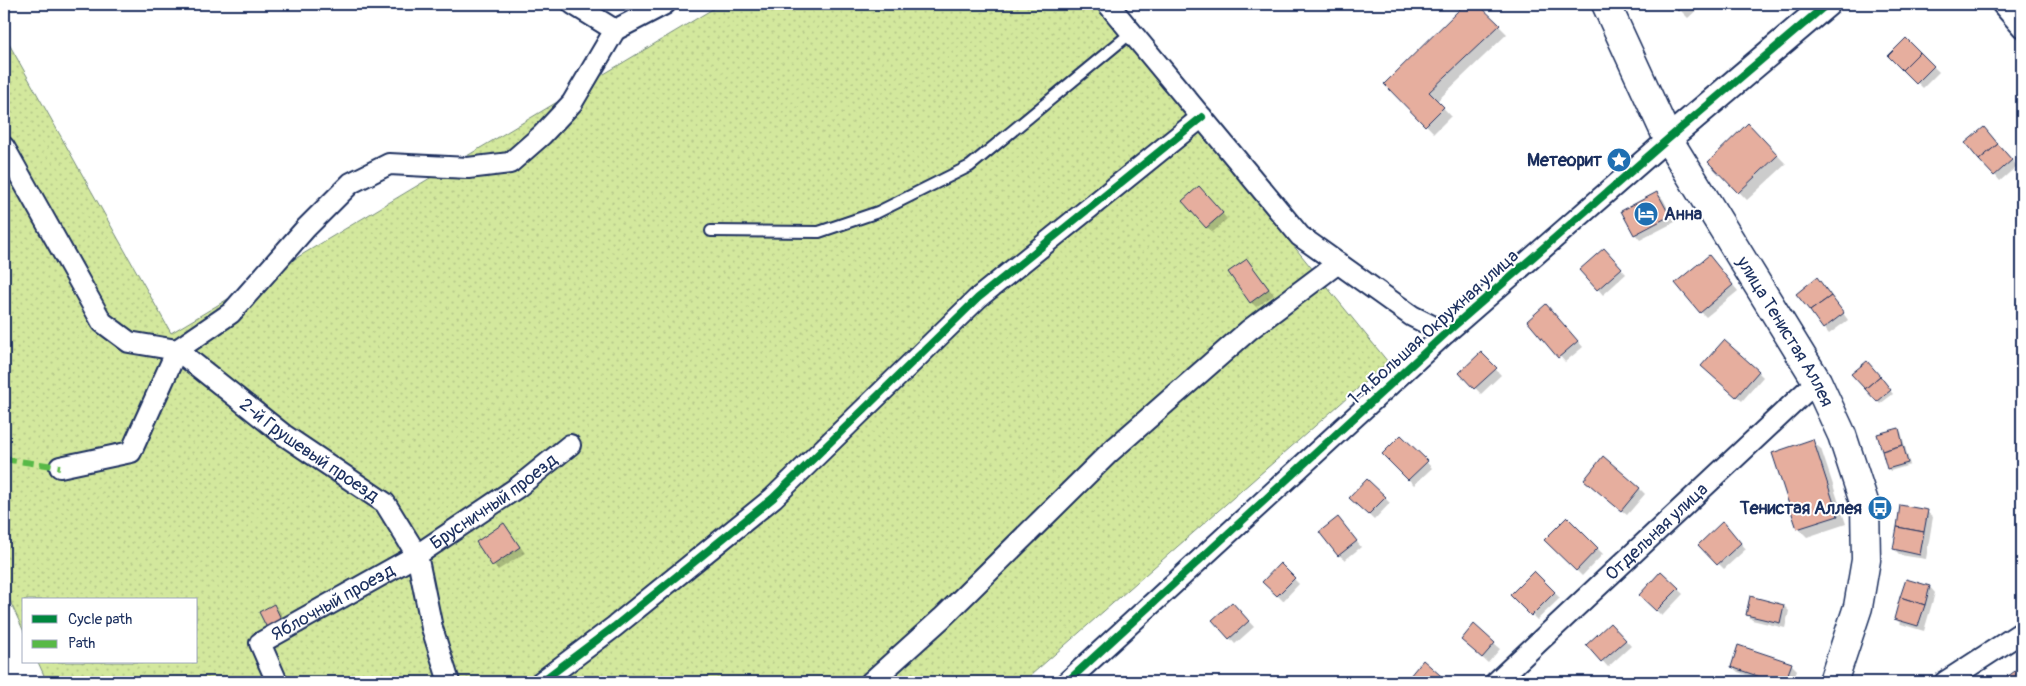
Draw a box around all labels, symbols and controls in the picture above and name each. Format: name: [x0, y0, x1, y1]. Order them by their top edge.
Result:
place icon: Метеорит: [1606, 147, 1632, 173]
place label: Метеорит: [1527, 149, 1603, 172]
hotel icon: Анна: [1633, 201, 1659, 227]
place label: Анна: [1664, 203, 1703, 226]
street label: 1-я Большая Окружная улица: [1343, 245, 1523, 410]
street label: улица Тенистая Аллея: [1731, 251, 1838, 410]
street label: 2-й Грушевый проезд: [235, 393, 383, 508]
street label: Брусничный проезд: [426, 449, 562, 555]
street label: Отдельная улица: [1601, 478, 1713, 586]
bus stop icon: Тенистая Аллея: [1867, 495, 1893, 521]
place label: Тенистая Аллея: [1739, 497, 1862, 520]
street label: Яблочный проезд: [267, 559, 399, 646]
legend: [22, 598, 198, 664]
text: Cycle path: [68, 610, 132, 629]
text: Path: [68, 634, 95, 653]

